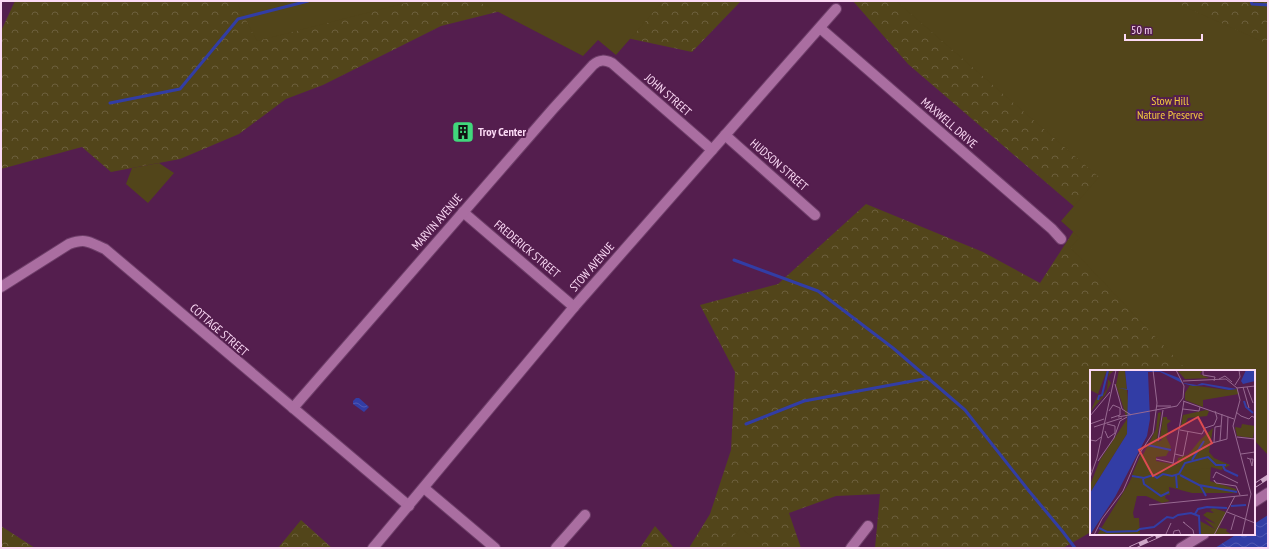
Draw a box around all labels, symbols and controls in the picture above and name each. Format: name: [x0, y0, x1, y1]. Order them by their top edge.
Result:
scale bar: [1125, 16, 1202, 42]
text: 50 m: [1131, 22, 1152, 37]
street label: JOHN STREET: [641, 70, 695, 119]
park label: Stow Hill Nature Preserve: [1137, 93, 1203, 122]
street label: MAXWELL DRIVE: [918, 94, 981, 151]
building icon: Troy Center: [450, 119, 476, 145]
place label: Troy Center: [478, 124, 526, 139]
street label: HUDSON STREET: [747, 135, 812, 194]
street label: MARVIN AVENUE: [408, 191, 465, 253]
street label: FREDERICK STREET: [491, 217, 564, 281]
street label: STOW AVENUE: [566, 239, 617, 294]
street label: COTTAGE STREET: [187, 300, 252, 360]
inset map: [1090, 370, 1255, 535]

